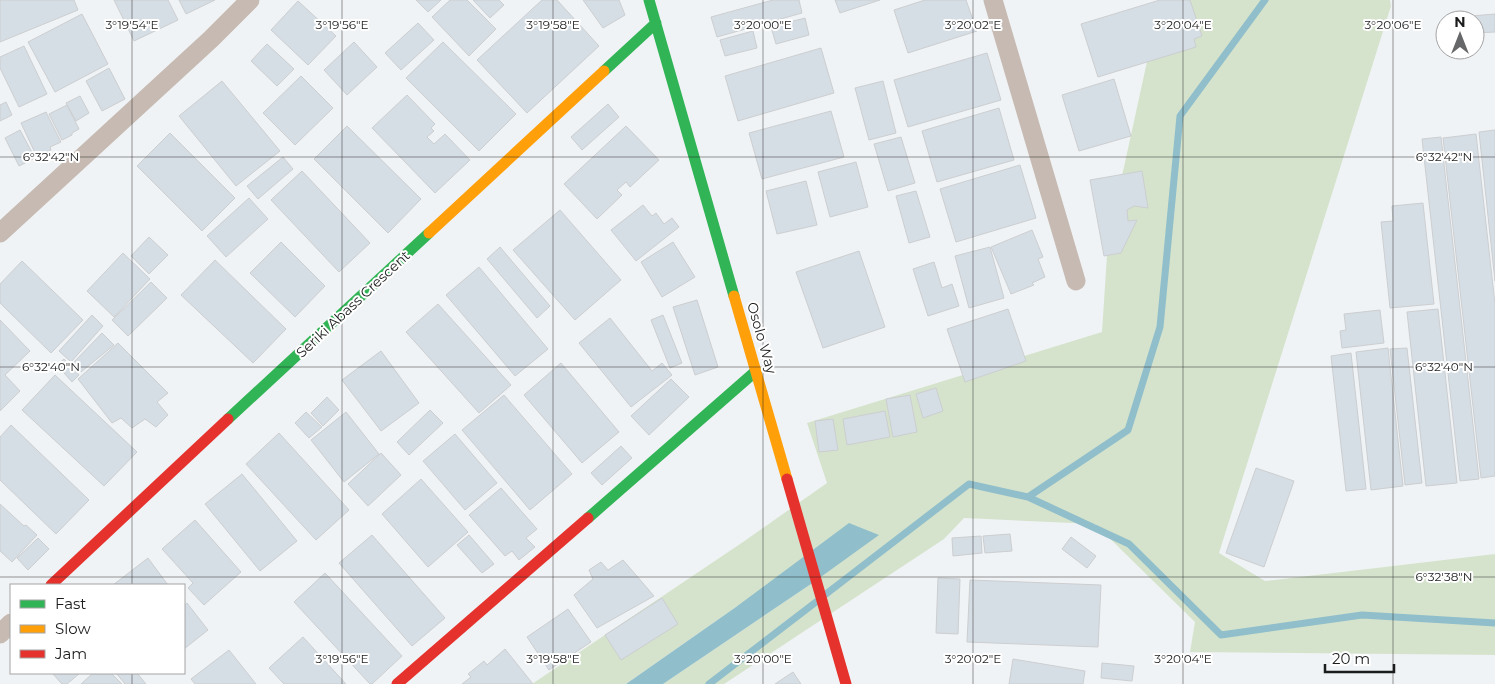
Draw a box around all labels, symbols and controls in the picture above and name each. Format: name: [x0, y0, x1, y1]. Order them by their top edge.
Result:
north arrow: [1435, 10, 1485, 60]
text: N: [1454, 13, 1466, 31]
text: 3°19'54"E: [105, 17, 159, 32]
text: 3°19'56"E: [316, 17, 368, 32]
text: 3°19'58"E: [526, 17, 580, 32]
text: 3°20'00"E: [734, 17, 792, 32]
text: 3°20'02"E: [945, 17, 1001, 32]
text: 3°20'04"E: [1154, 17, 1212, 32]
text: 3°20'06"E: [1365, 17, 1421, 32]
text: 6°32'42"N: [23, 149, 79, 164]
text: 6°32'42"N: [1416, 149, 1472, 164]
street label: Seriki Abass Crescent: [292, 246, 414, 361]
street label: Osolo Way: [743, 300, 781, 376]
text: 6°32'40"N: [22, 359, 80, 374]
text: 6°32'40"N: [1415, 359, 1473, 374]
text: 6°32'38"N: [1415, 569, 1473, 584]
legend: [10, 584, 185, 674]
text: Fast: [55, 594, 86, 613]
text: Slow: [55, 619, 91, 638]
scale bar: [1325, 642, 1394, 674]
text: Jam: [54, 644, 87, 663]
text: 20 m: [1332, 649, 1370, 668]
text: 3°19'56"E: [316, 651, 368, 666]
text: 3°19'58"E: [526, 651, 580, 666]
text: 3°20'00"E: [734, 651, 792, 666]
text: 3°20'02"E: [945, 651, 1001, 666]
text: 3°20'04"E: [1154, 651, 1212, 666]

